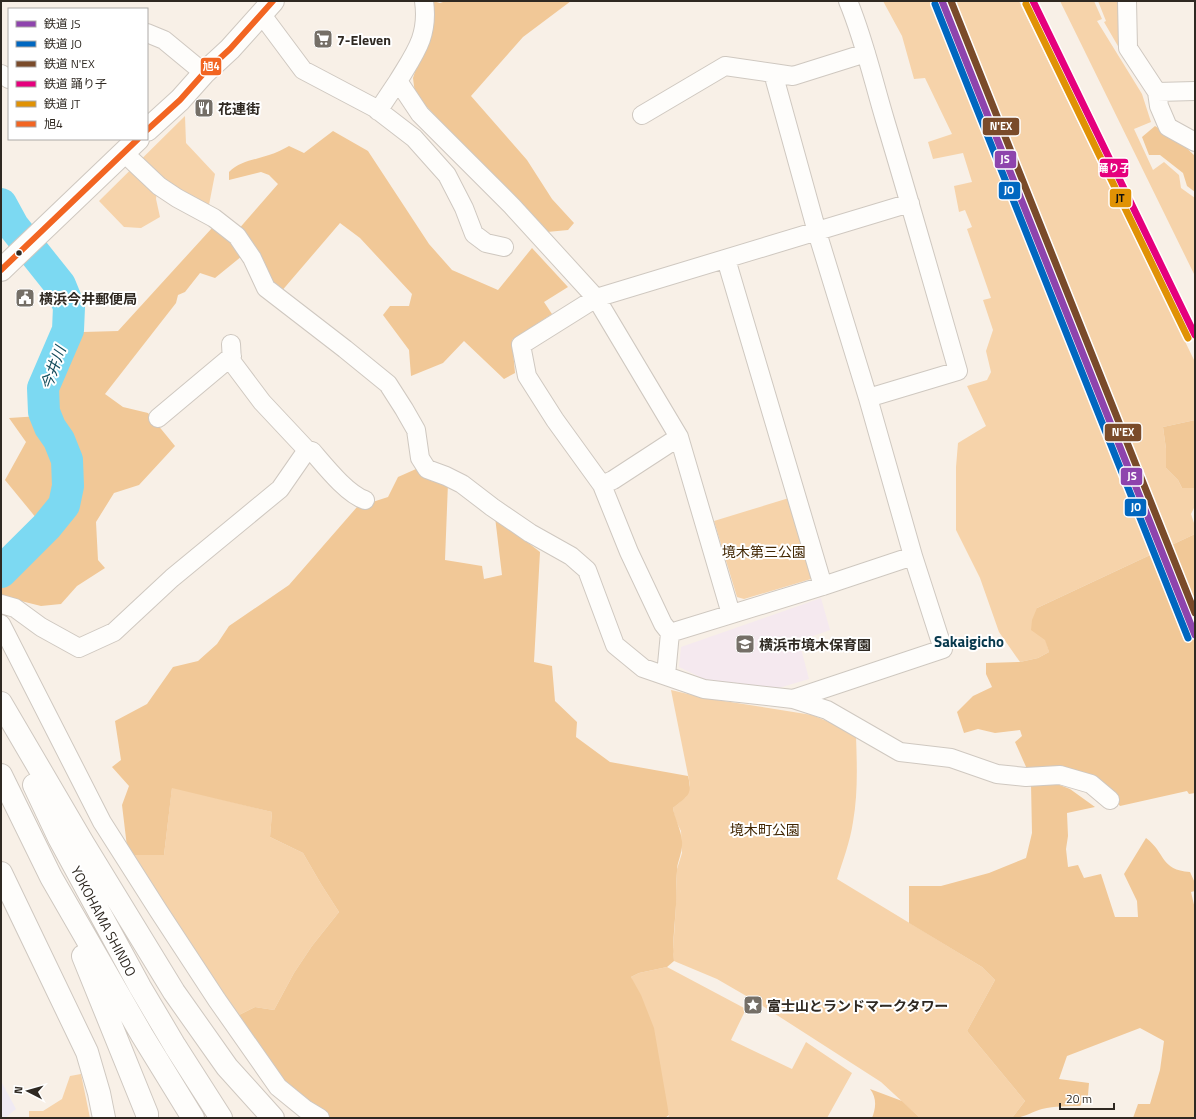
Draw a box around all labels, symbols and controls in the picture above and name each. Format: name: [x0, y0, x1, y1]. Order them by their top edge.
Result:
legend: [8, 8, 148, 140]
text: 鉄道 JS: [44, 14, 81, 33]
supermarket icon: 7-Eleven: [312, 28, 334, 50]
place label: 7-Eleven: [337, 29, 391, 50]
text: 鉄道 JO: [44, 34, 82, 53]
text: 鉄道 N'EX: [44, 54, 95, 73]
line badge: 旭4: [200, 57, 222, 76]
text: 旭4: [202, 58, 220, 74]
text: 鉄道 踊り子: [44, 74, 107, 93]
text: 鉄道 JT: [44, 94, 81, 113]
restaurant icon: 花連街: [193, 97, 215, 119]
place label: 花連街: [218, 98, 260, 119]
text: 旭4: [44, 114, 63, 133]
line badge: N'EX: [982, 117, 1020, 136]
text: N'EX: [990, 118, 1013, 134]
line badge: JS: [994, 150, 1017, 169]
text: JS: [1000, 151, 1010, 167]
line badge: 踊り子: [1099, 158, 1129, 178]
text: 踊り子: [1098, 160, 1131, 176]
line badge: JO: [998, 181, 1021, 200]
text: JO: [1004, 182, 1014, 198]
line badge: JT: [1109, 188, 1132, 208]
text: JT: [1115, 190, 1125, 206]
unlabelled marker: [14, 248, 24, 258]
public building icon: 横浜今井郵便局: [14, 287, 36, 309]
place label: 横浜今井郵便局: [39, 288, 137, 309]
water label: 今井川: [34, 341, 72, 393]
line badge: N'EX: [1104, 423, 1142, 442]
text: N'EX: [1112, 424, 1135, 440]
line badge: JS: [1120, 467, 1143, 486]
text: JS: [1127, 468, 1137, 484]
line badge: JO: [1124, 498, 1147, 517]
text: JO: [1131, 499, 1141, 515]
park label: 境木第三公園: [722, 541, 806, 562]
district label: Sakaigicho: [934, 630, 1004, 653]
school or university icon: 横浜市境木保育園: [734, 633, 756, 655]
place label: 横浜市境木保育園: [759, 634, 871, 655]
park label: 境木町公園: [730, 819, 800, 840]
street label: YOKOHAMA SHINDO: [66, 862, 142, 980]
place icon: 富士山とランドマークタワー: [742, 994, 764, 1016]
place label: 富士山とランドマークタワー: [767, 995, 948, 1016]
north arrow: [8, 1071, 48, 1111]
text: N: [10, 1085, 26, 1095]
scale bar: [1060, 1085, 1114, 1111]
text: 20 m: [1066, 1089, 1092, 1108]

